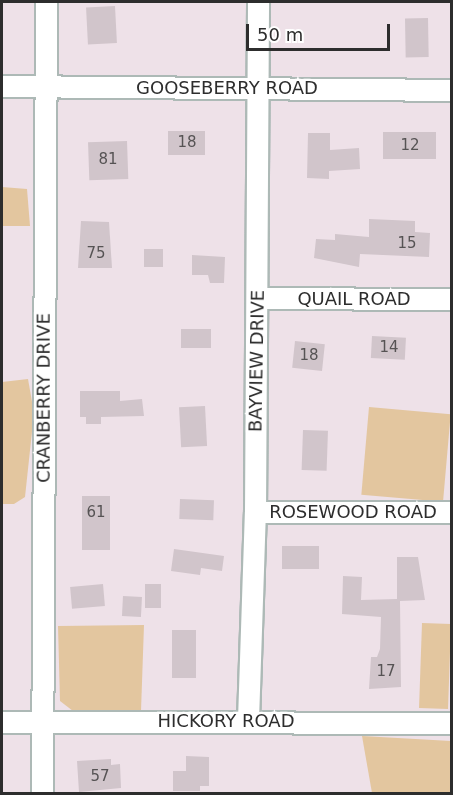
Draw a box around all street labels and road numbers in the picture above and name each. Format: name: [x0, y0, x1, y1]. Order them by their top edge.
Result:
street label: GOOSEBERRY ROAD: [136, 77, 318, 99]
street label: QUAIL ROAD: [297, 288, 411, 310]
street label: BAYVIEW DRIVE: [245, 290, 269, 432]
street label: CRANBERRY DRIVE: [33, 313, 55, 483]
street label: ROSEWOOD ROAD: [269, 501, 437, 523]
street label: HICKORY ROAD: [157, 710, 295, 732]

